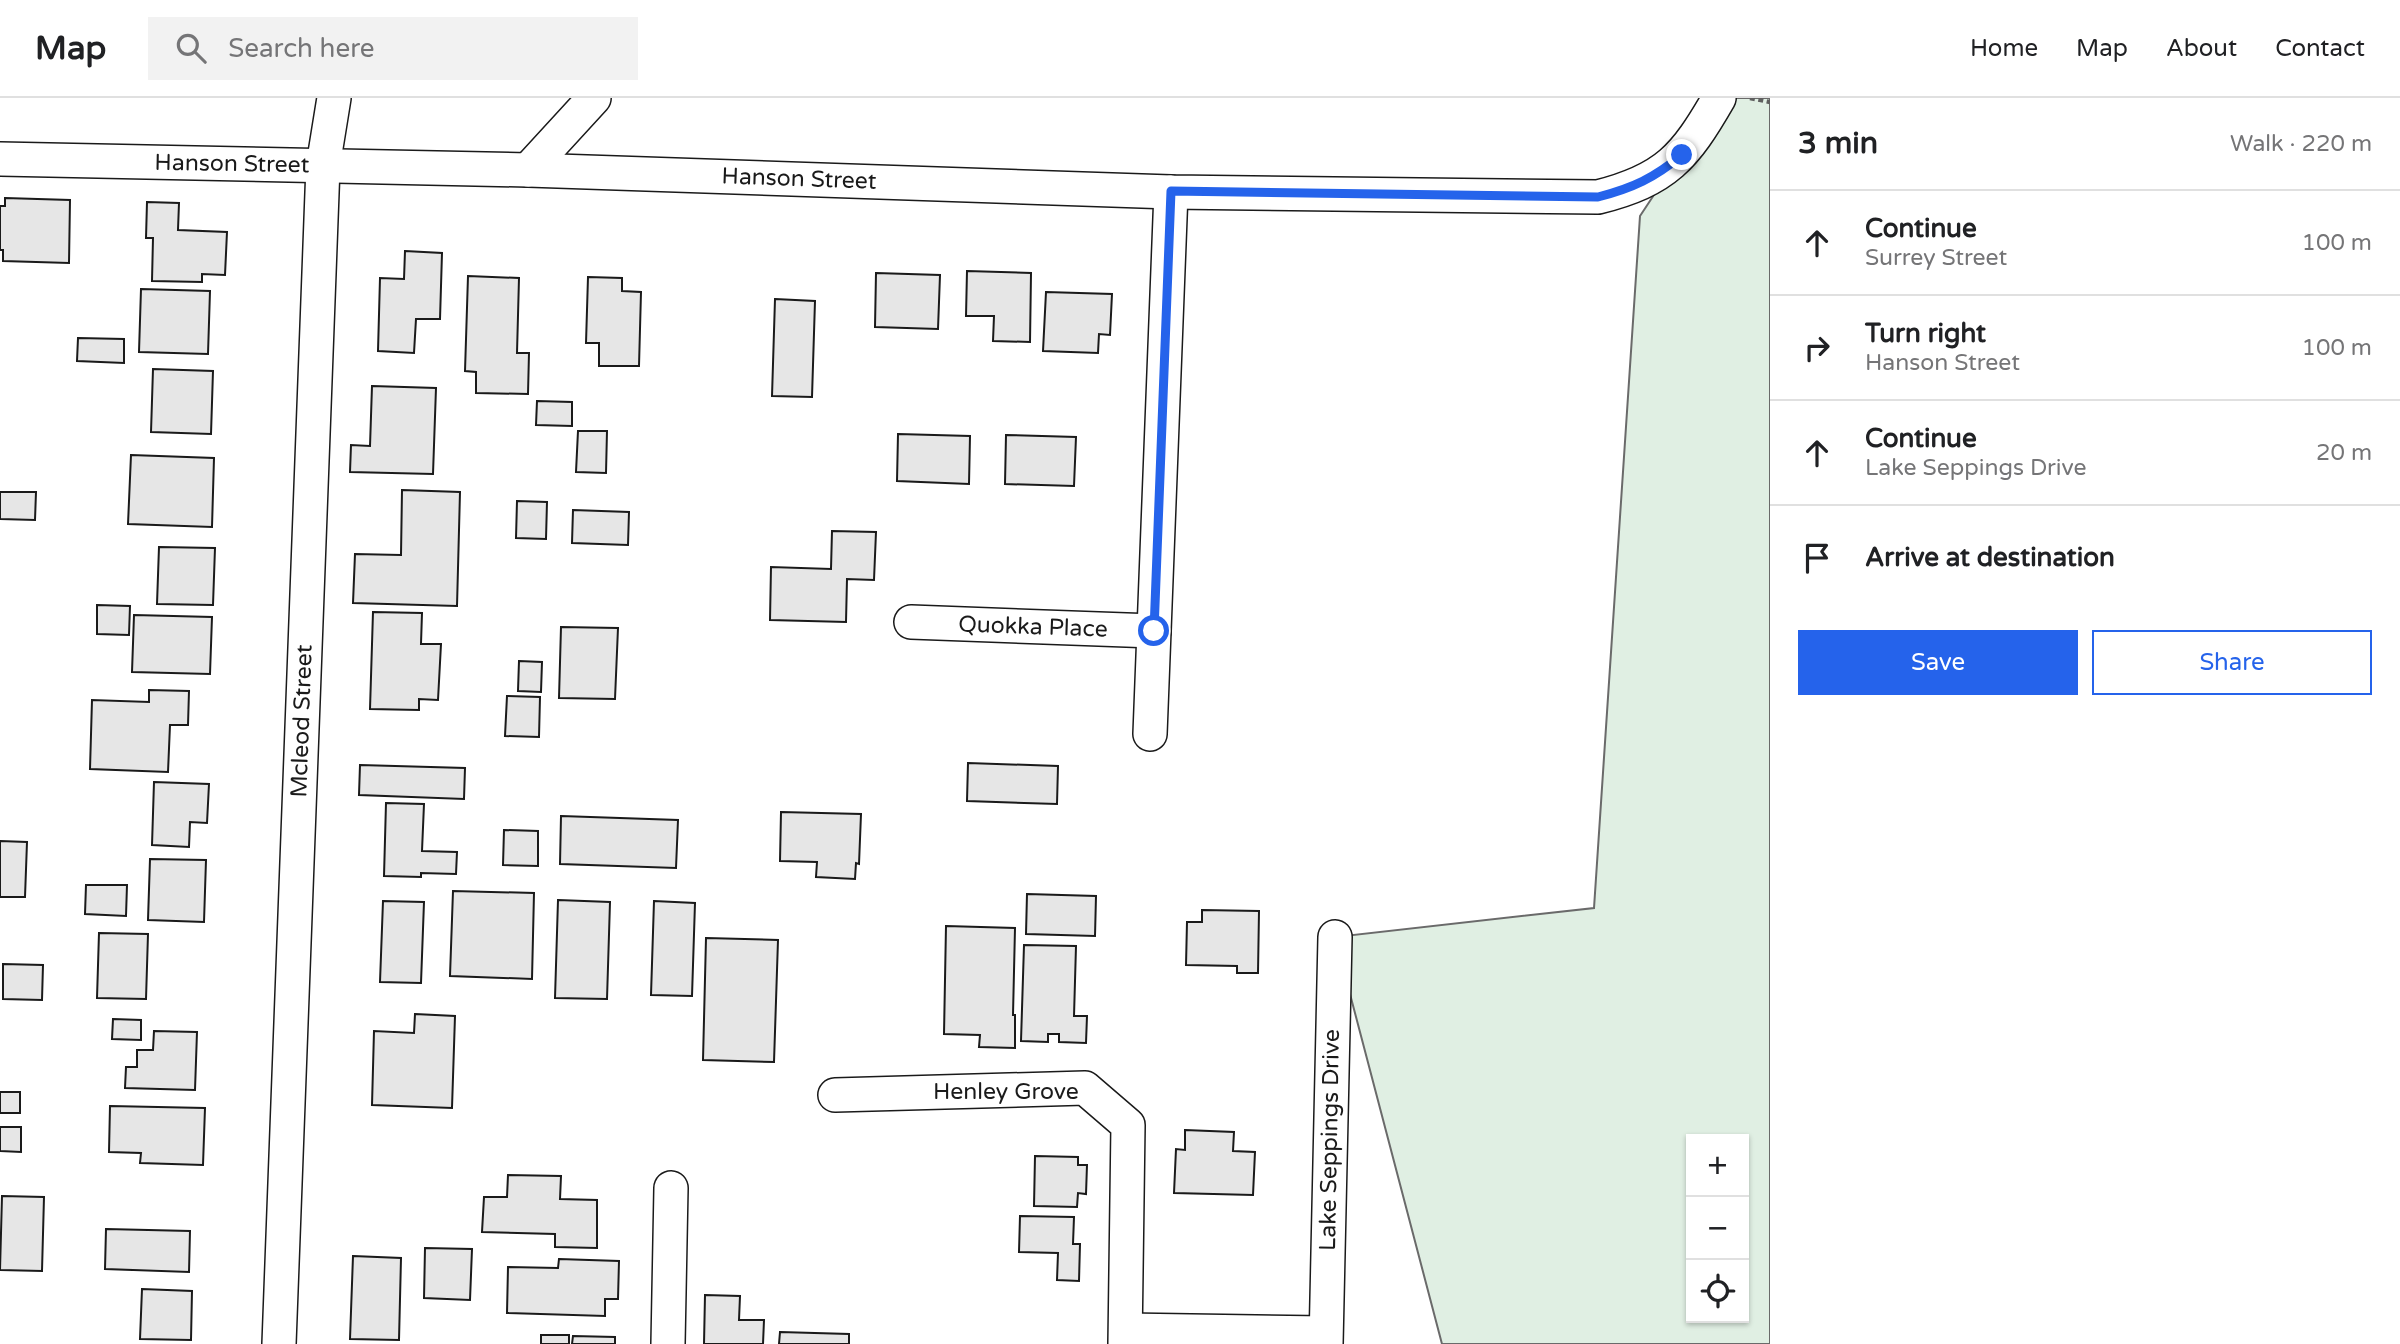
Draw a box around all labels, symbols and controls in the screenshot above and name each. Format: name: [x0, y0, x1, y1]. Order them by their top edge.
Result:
search box: [148, 17, 638, 80]
text: Map: [35, 29, 106, 68]
icon: search: [172, 29, 210, 67]
text: Search here: [228, 33, 374, 64]
text: Home: [1970, 34, 2038, 63]
text: Map: [2076, 34, 2128, 63]
text: About: [2166, 34, 2237, 63]
text: Contact: [2275, 34, 2365, 63]
text: 3 min: [1798, 125, 1878, 162]
text: Walk · 220 m: [2230, 130, 2372, 158]
route end: [1666, 139, 1697, 170]
street label: Hanson Street: [154, 149, 310, 179]
street label: Hanson Street: [721, 162, 877, 196]
text: Continue: [1865, 213, 1977, 244]
icon: ahead: [1798, 224, 1836, 262]
text: 100 m: [2302, 229, 2372, 257]
text: Surrey Street: [1865, 244, 2007, 272]
text: Turn right: [1865, 318, 1986, 349]
icon: right: [1798, 329, 1836, 367]
text: 100 m: [2302, 334, 2372, 362]
text: Hanson Street: [1865, 349, 2020, 377]
text: Continue: [1865, 423, 1977, 454]
icon: ahead: [1798, 434, 1836, 472]
text: 20 m: [2316, 439, 2372, 467]
text: Lake Seppings Drive: [1865, 454, 2087, 482]
icon: arrive: [1798, 539, 1836, 577]
text: Arrive at destination: [1865, 542, 2115, 573]
street label: Quokka Place: [958, 610, 1108, 644]
route start: [1138, 615, 1169, 646]
button: Save: [1798, 630, 2078, 695]
button: Share: [2092, 630, 2372, 695]
street label: Mcleod Street: [285, 644, 319, 798]
street label: Lake Seppings Drive: [1314, 1029, 1346, 1251]
street label: Henley Grove: [933, 1078, 1079, 1106]
map controls: [1686, 1134, 1749, 1323]
button: +: [1686, 1134, 1749, 1197]
button: −: [1686, 1197, 1749, 1260]
button: locate: [1686, 1260, 1749, 1323]

